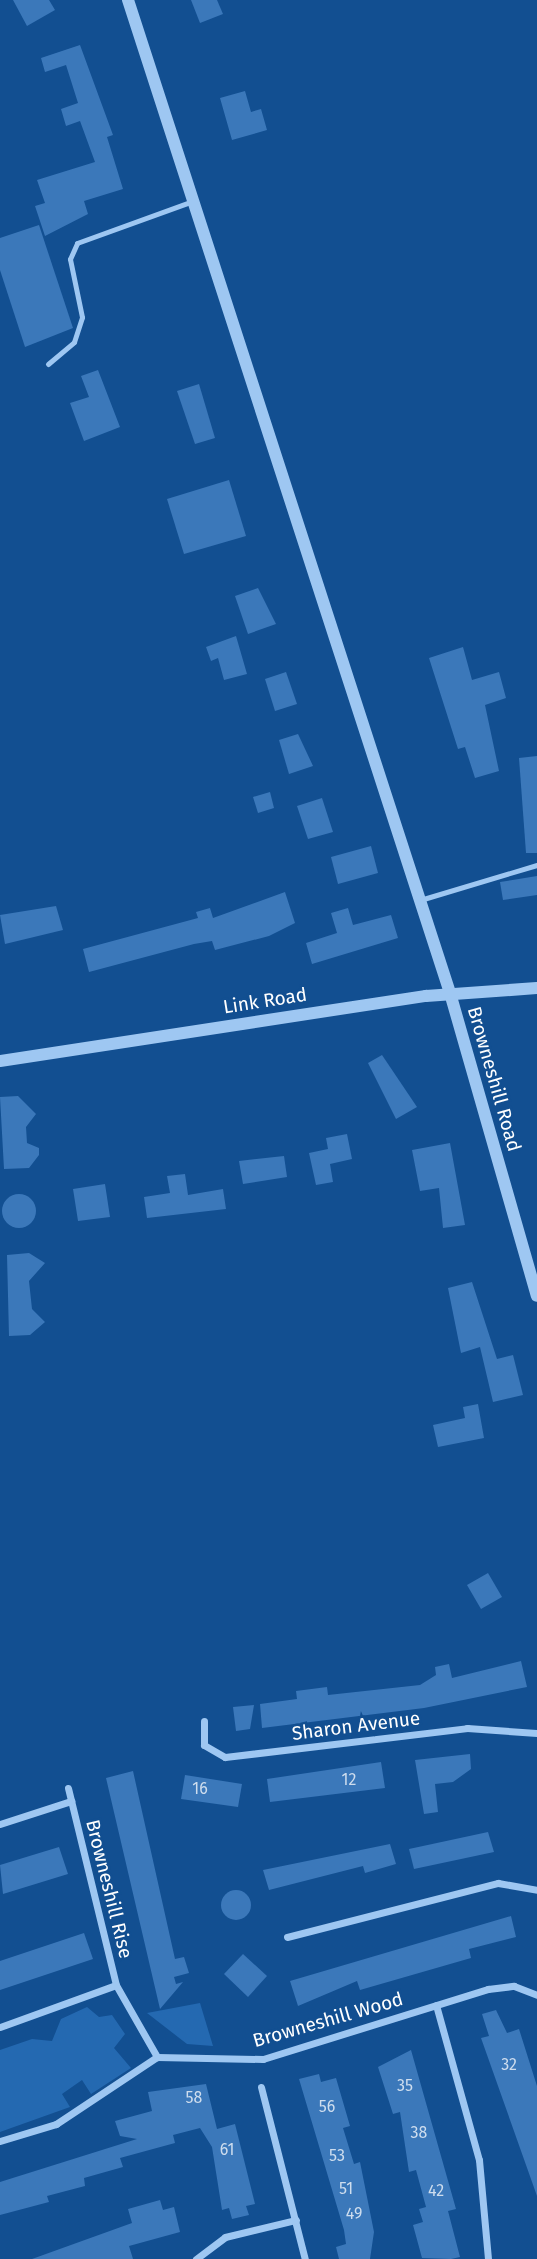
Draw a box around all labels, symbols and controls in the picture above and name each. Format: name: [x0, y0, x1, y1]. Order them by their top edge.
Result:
street label: Link Road: [221, 983, 309, 1019]
street label: Browneshill Road: [462, 1004, 526, 1154]
street label: Sharon Avenue: [291, 1707, 421, 1745]
house number: 12: [342, 1770, 356, 1790]
house number: 16: [192, 1779, 208, 1799]
street label: Browneshill Rise: [81, 1817, 137, 1961]
street label: Browneshill Wood: [250, 1988, 406, 2052]
house number: 32: [501, 2055, 517, 2075]
house number: 35: [397, 2076, 413, 2096]
house number: 58: [186, 2088, 202, 2108]
house number: 56: [319, 2097, 335, 2117]
house number: 38: [411, 2123, 427, 2143]
house number: 61: [220, 2140, 234, 2160]
house number: 53: [329, 2146, 345, 2166]
house number: 51: [339, 2179, 353, 2199]
house number: 42: [428, 2181, 444, 2201]
house number: 49: [346, 2204, 362, 2224]

